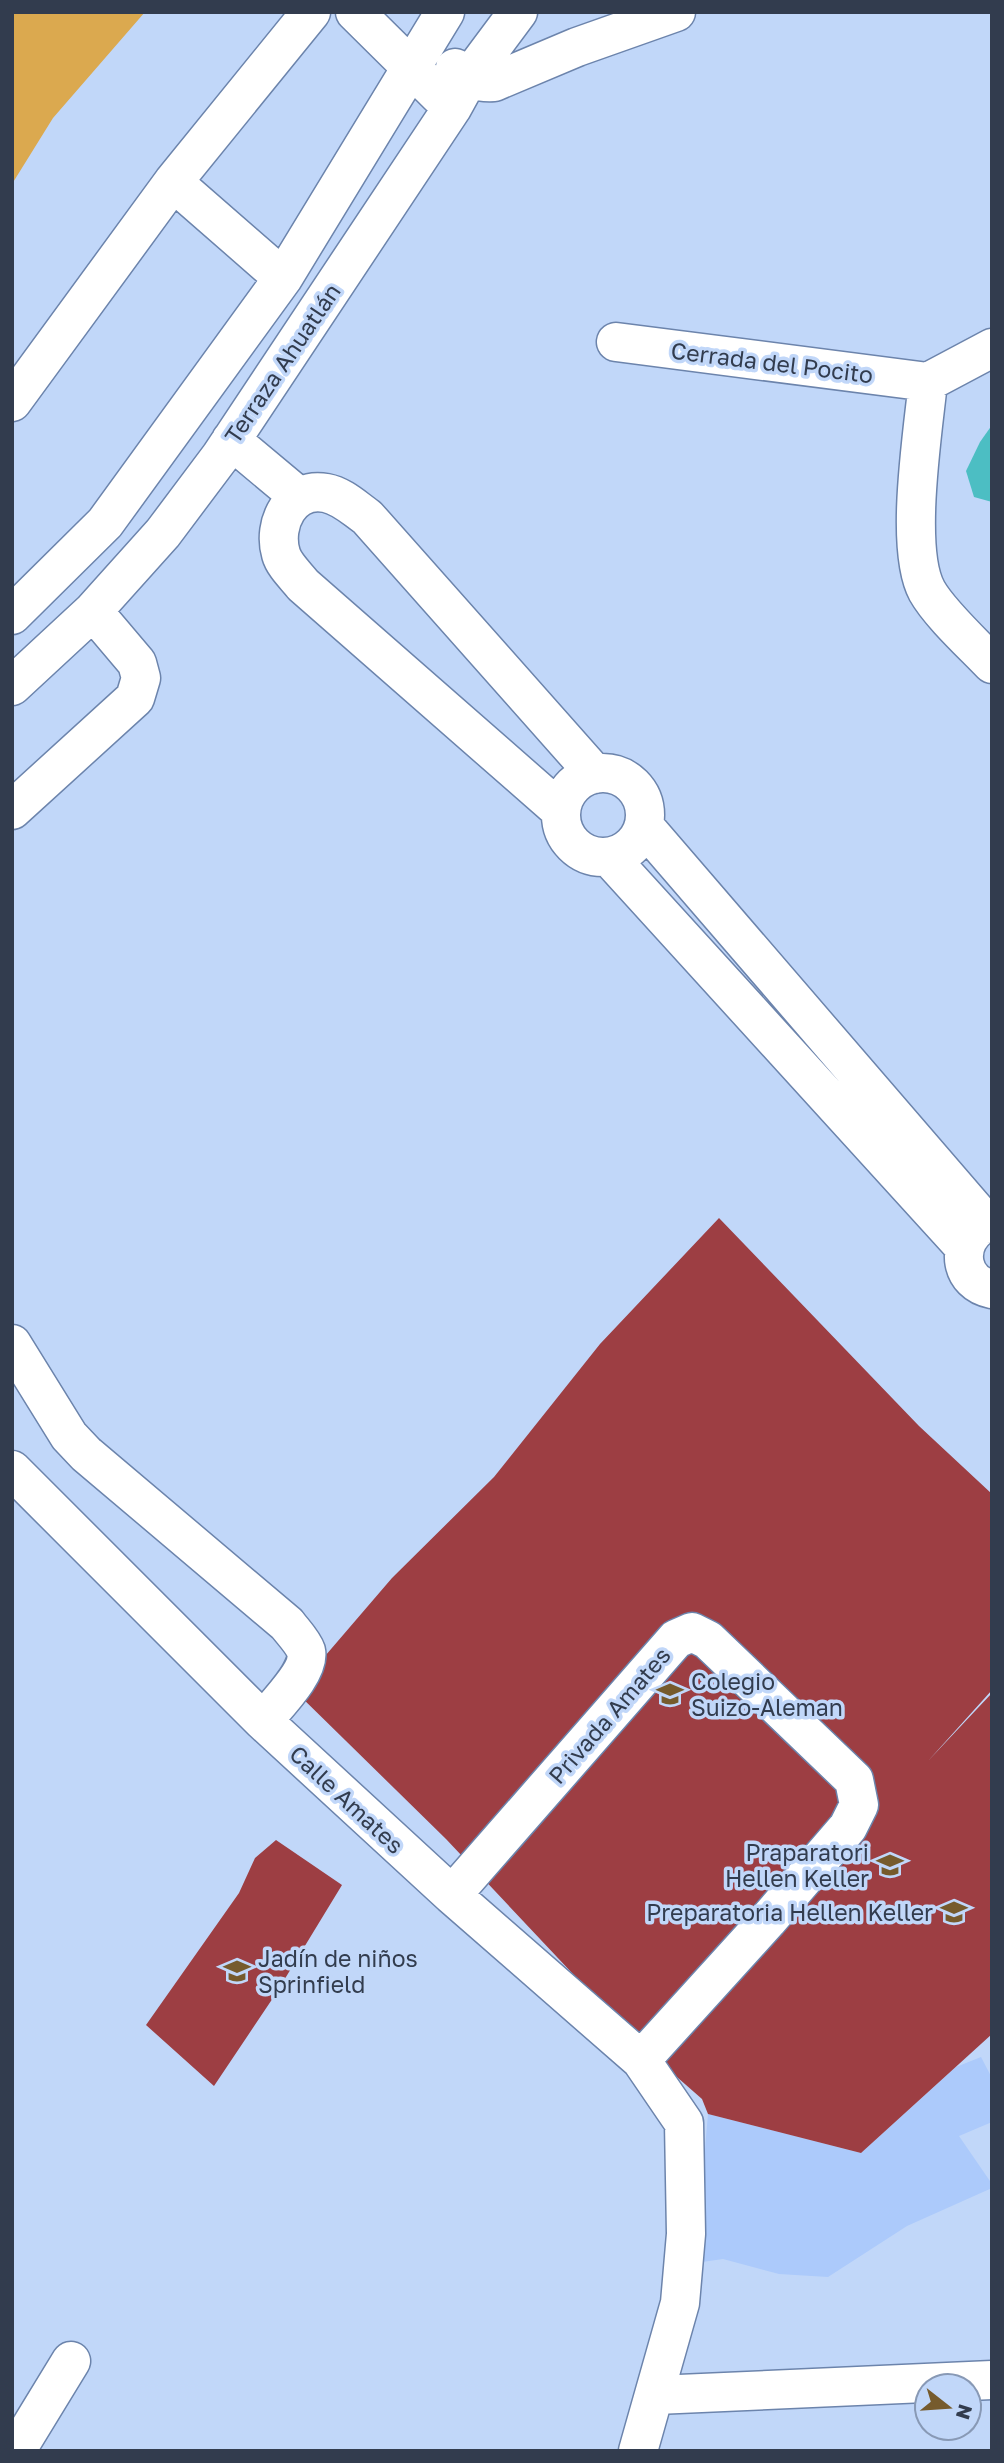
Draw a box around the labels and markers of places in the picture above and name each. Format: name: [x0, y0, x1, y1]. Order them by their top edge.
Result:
place label: Colegio Suizo-Aleman: [691, 1667, 843, 1721]
school or university icon: Colegio Suizo-Aleman: [655, 1679, 685, 1709]
place label: Praparatori Hellen Keller: [725, 1838, 869, 1892]
school or university icon: Praparatori Hellen Keller: [875, 1850, 905, 1880]
school or university icon: Preparatoria Hellen Keller: [939, 1897, 969, 1927]
place label: Preparatoria Hellen Keller: [646, 1898, 933, 1926]
place label: Jadín de niños Sprinfield: [258, 1944, 418, 1998]
school or university icon: Jadín de niños Sprinfield: [222, 1956, 252, 1986]

